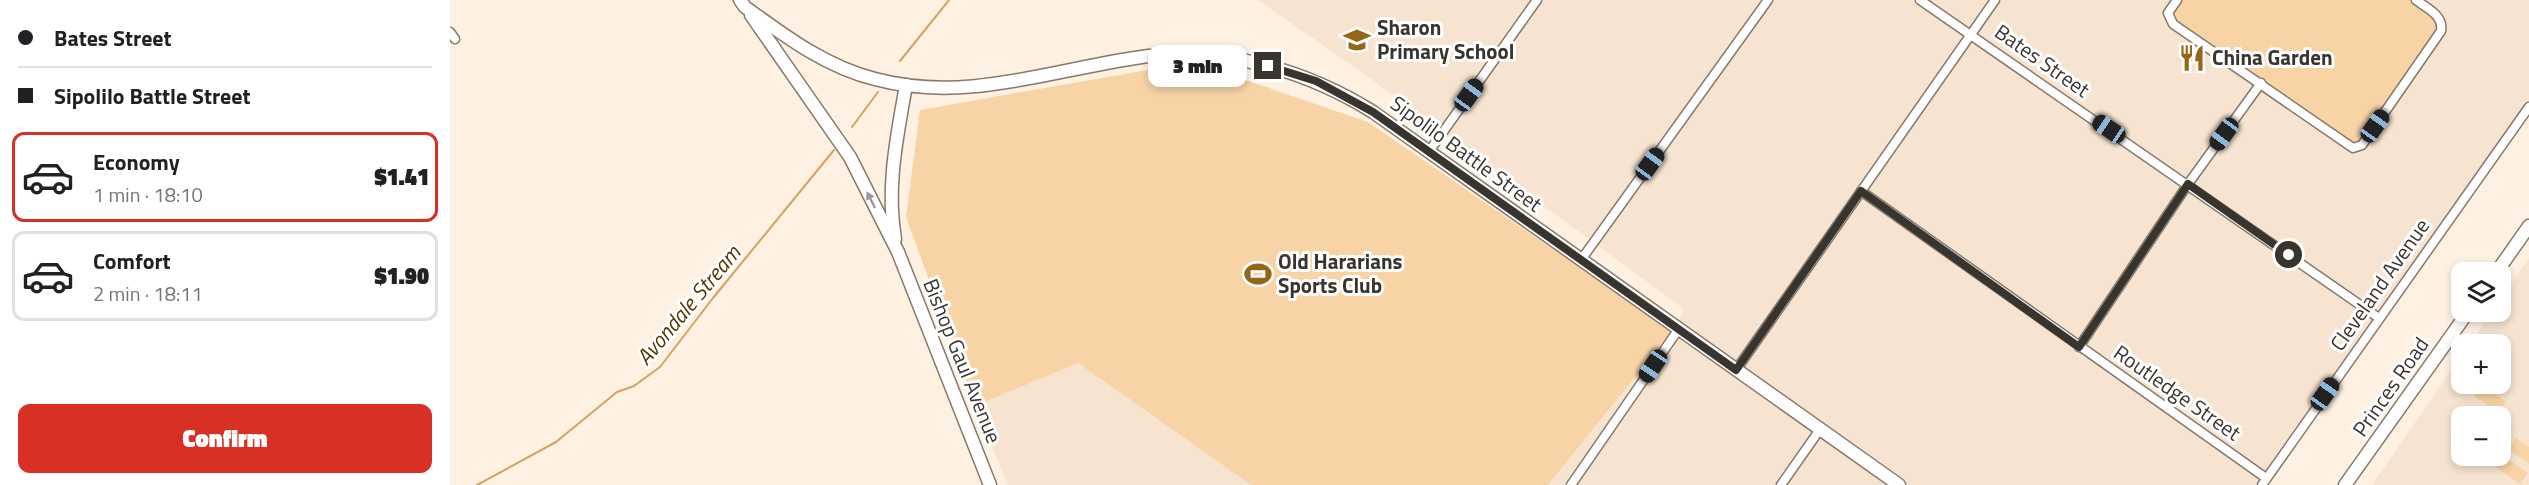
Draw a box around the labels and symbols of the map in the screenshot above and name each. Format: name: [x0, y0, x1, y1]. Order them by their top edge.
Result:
place label: Sharon Primary School: [1377, 11, 1514, 67]
street label: Bates Street: [1988, 16, 2097, 105]
school or university icon: Sharon Primary School: [1342, 25, 1372, 55]
place label: China Garden: [2212, 41, 2333, 73]
restaurant icon: China Garden: [2177, 43, 2207, 73]
callout: 3 min: [1148, 45, 1247, 87]
route end: [1254, 52, 1281, 79]
car: [1451, 75, 1487, 115]
street label: Sipolilo Battle Street: [1384, 87, 1550, 220]
car: [2357, 106, 2393, 146]
car: [2089, 111, 2129, 147]
car: [2206, 114, 2242, 154]
car: [1632, 144, 1668, 184]
one-way arrow: [867, 191, 877, 209]
street label: Cleveland Avenue: [2322, 212, 2437, 357]
water label: Avondale Stream: [627, 237, 749, 373]
route start: [2275, 241, 2302, 268]
place label: Old Hararians Sports Club: [1278, 245, 1403, 301]
sports icon: Old Hararians Sports Club: [1243, 259, 1273, 289]
street label: Bishop Gaul Avenue: [915, 273, 1011, 448]
street label: Princes Road: [2344, 330, 2436, 443]
street label: Routledge Street: [2107, 336, 2248, 448]
car: [1635, 346, 1671, 386]
car: [2307, 374, 2343, 414]

